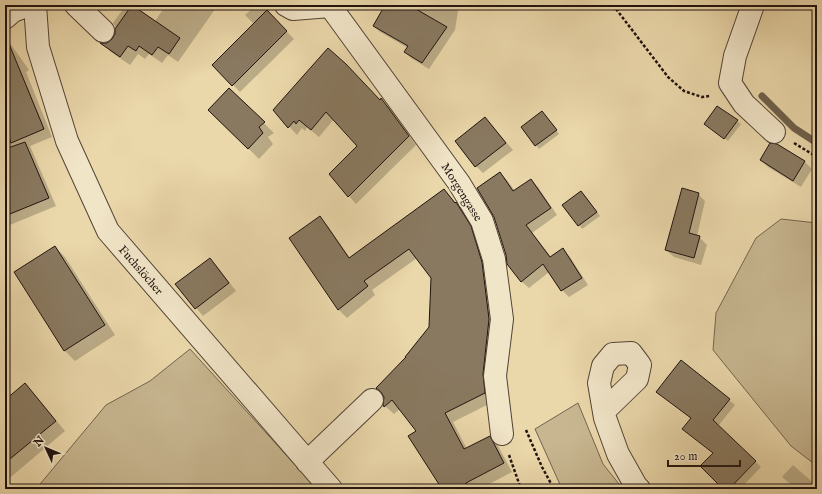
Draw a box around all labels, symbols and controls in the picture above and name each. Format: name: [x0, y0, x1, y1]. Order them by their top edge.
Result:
street label: Morgengasse: [438, 160, 486, 225]
street label: Fuchslöcher: [115, 243, 167, 299]
north arrow: [26, 428, 66, 468]
text: N: [30, 433, 48, 451]
scale bar: [668, 442, 740, 468]
text: 20 m: [674, 449, 697, 464]

